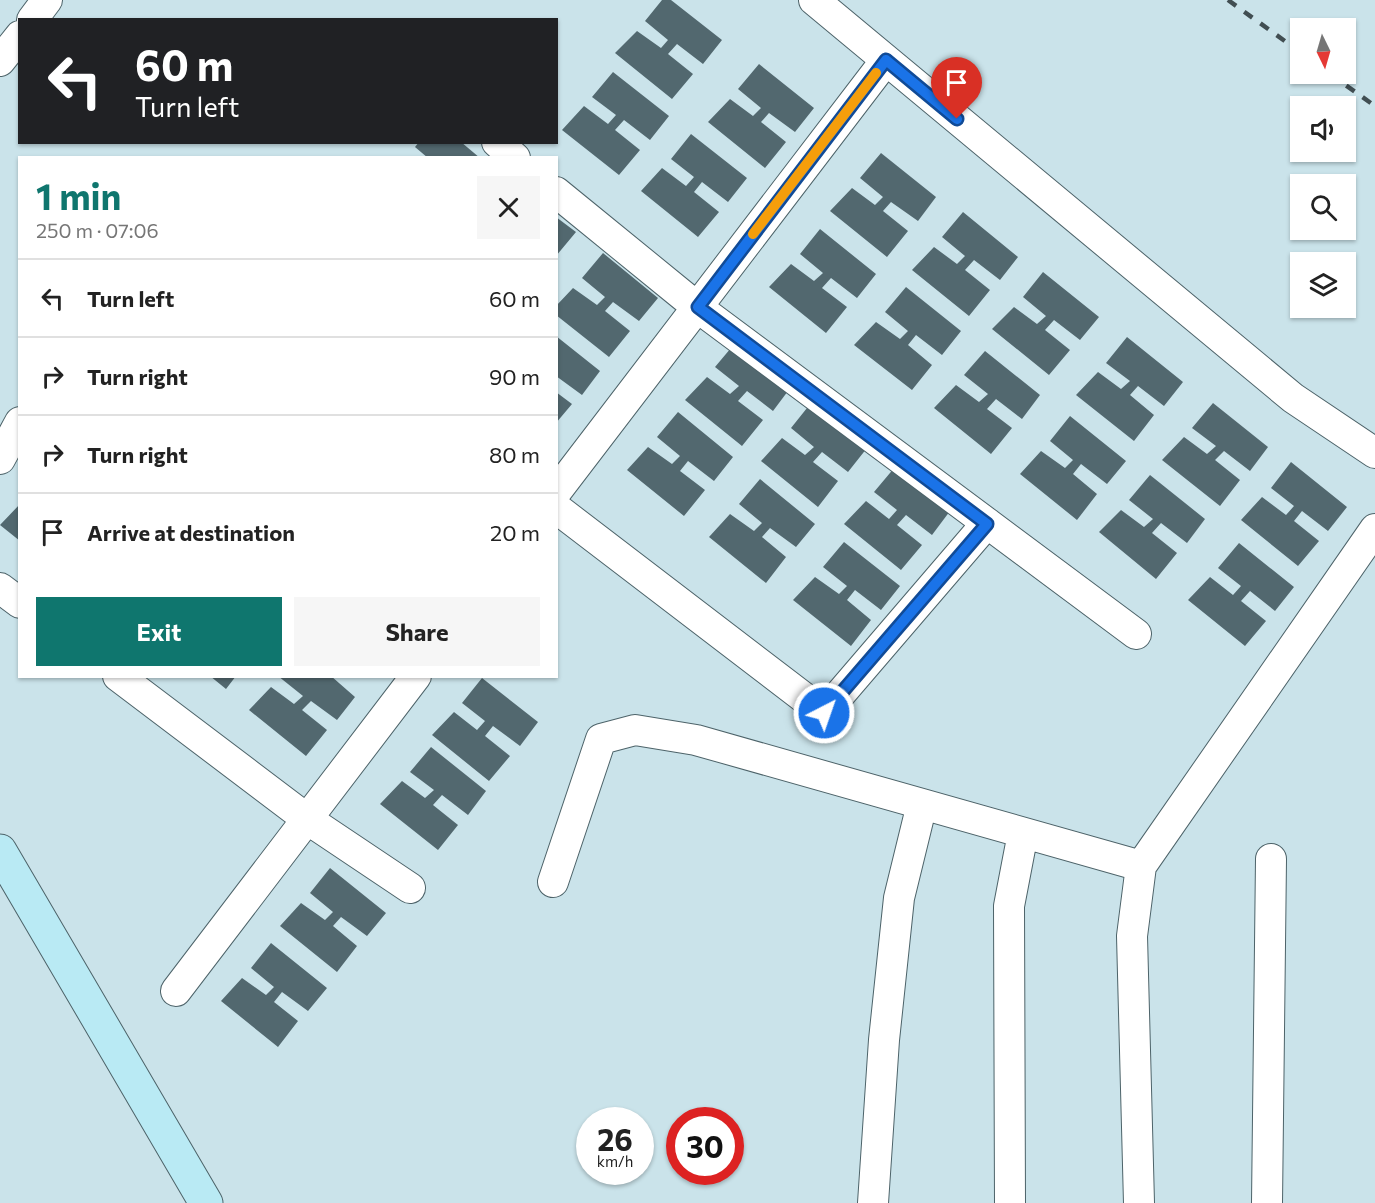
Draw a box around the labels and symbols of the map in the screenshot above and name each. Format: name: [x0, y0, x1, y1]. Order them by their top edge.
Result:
north arrow: [1290, 18, 1356, 84]
pin: [931, 57, 982, 119]
position arrow: [792, 681, 856, 745]
speed limit sign: 30: [666, 1107, 744, 1185]

